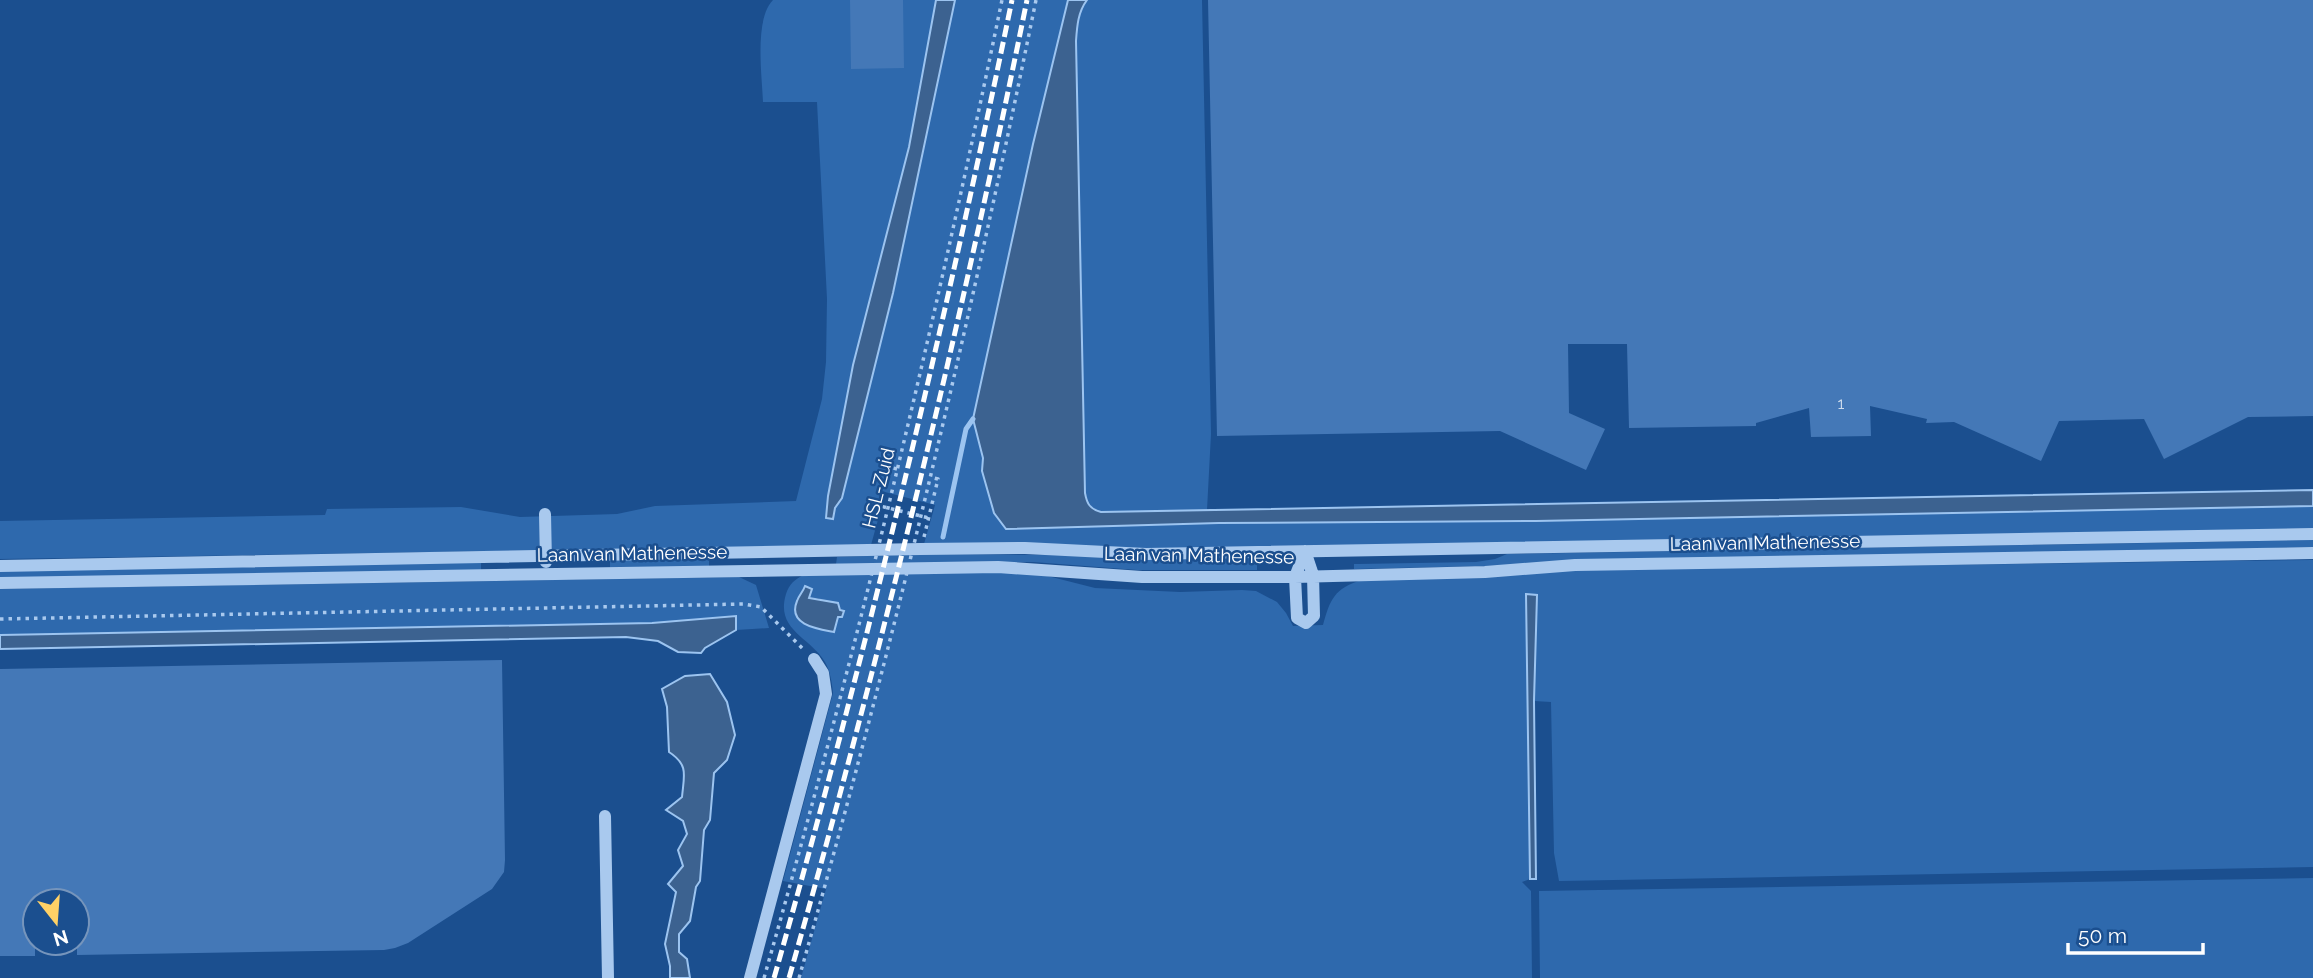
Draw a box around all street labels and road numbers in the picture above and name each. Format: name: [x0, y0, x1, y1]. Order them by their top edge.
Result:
street label: HSL-Zuid: [857, 445, 899, 531]
street label: Laan van Mathenesse: [1670, 529, 1860, 555]
street label: Laan van Mathenesse: [537, 540, 727, 566]
street label: Laan van Mathenesse: [1104, 542, 1294, 568]

